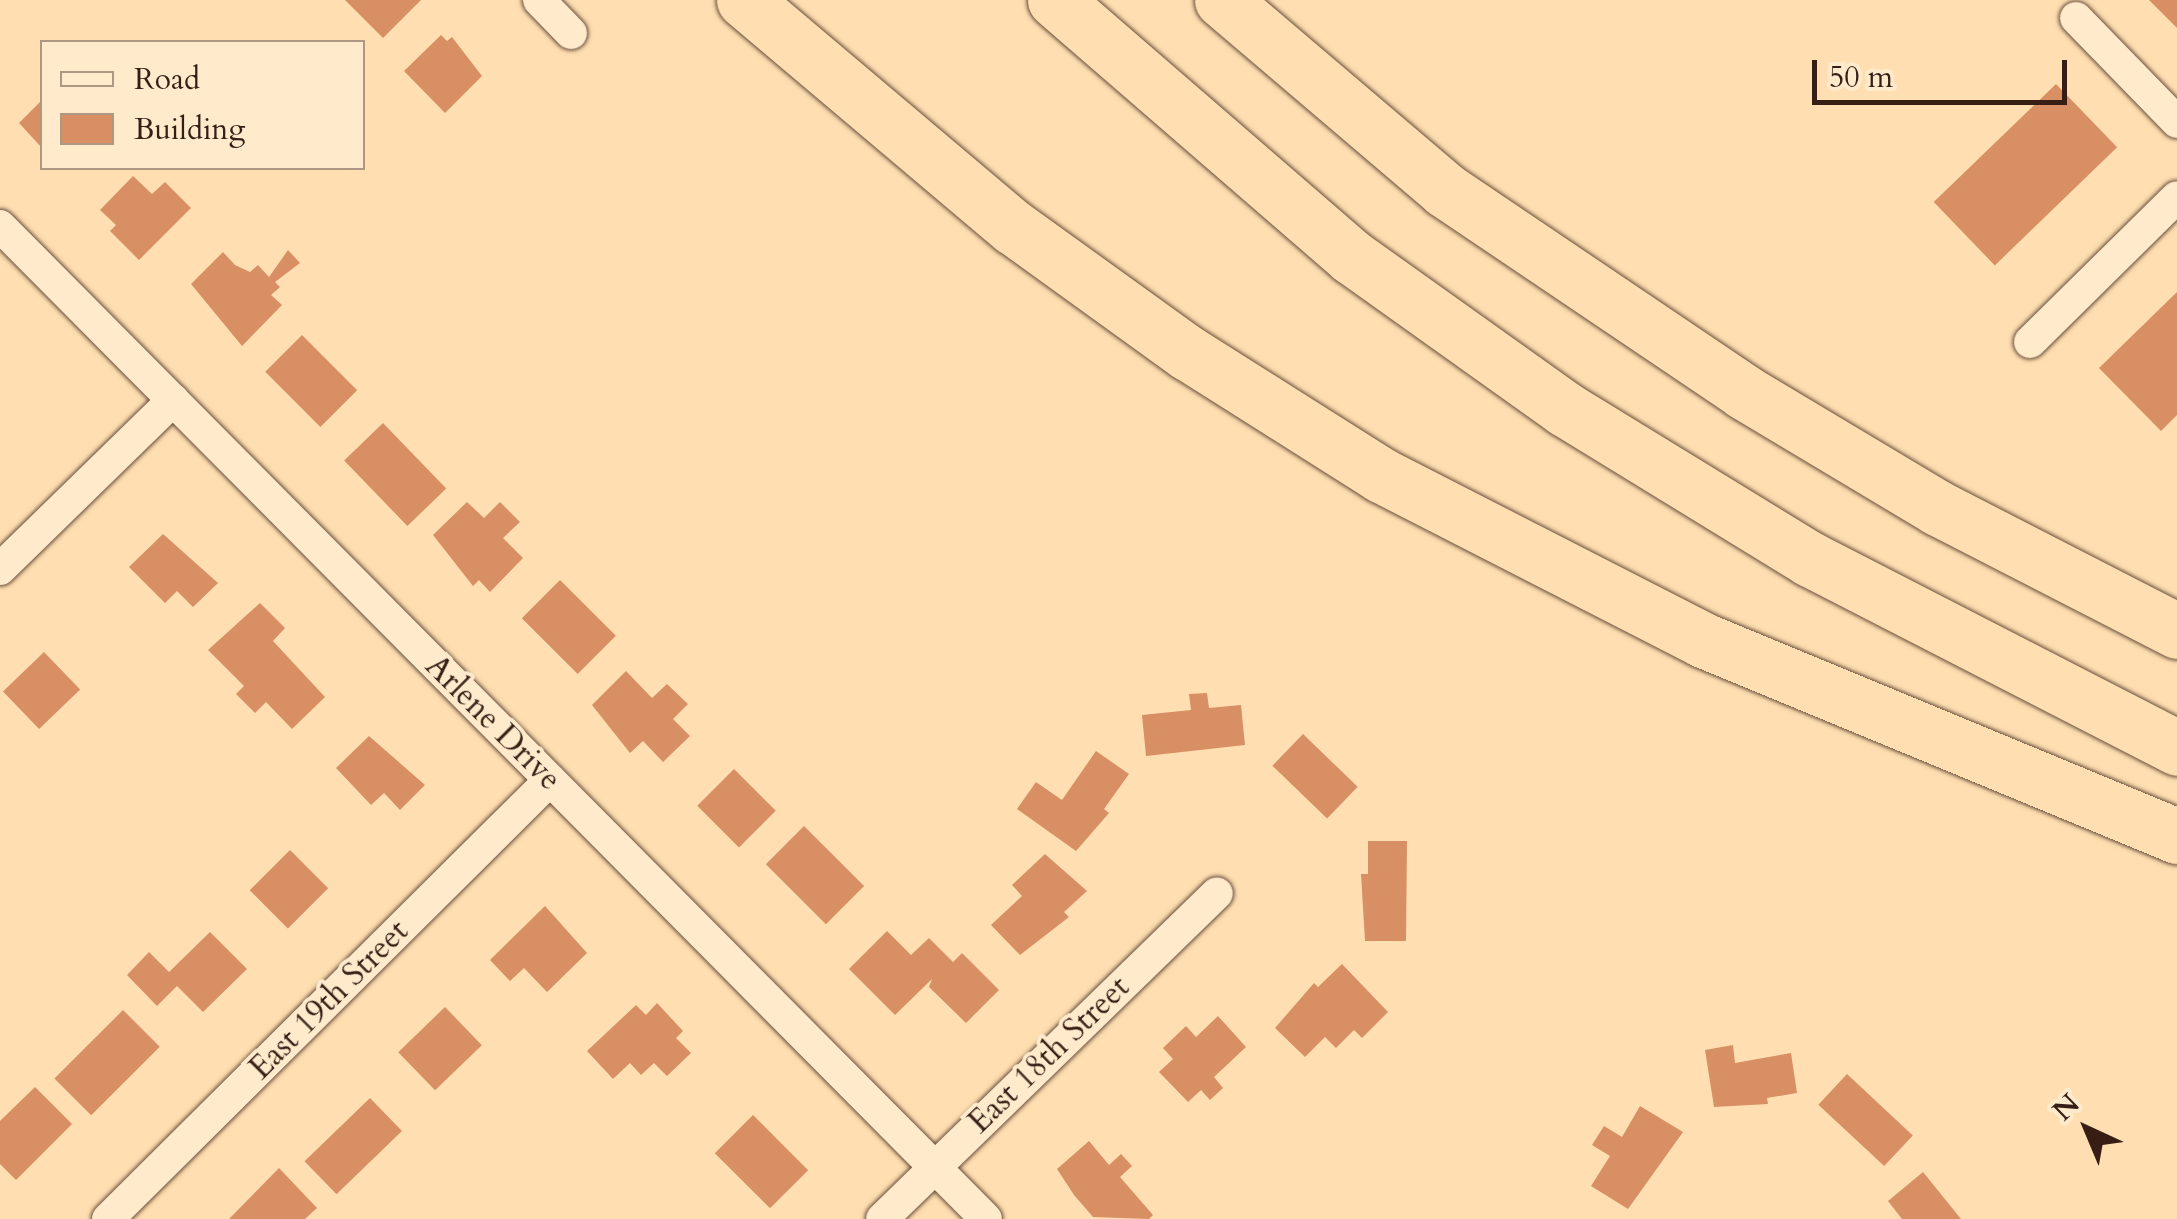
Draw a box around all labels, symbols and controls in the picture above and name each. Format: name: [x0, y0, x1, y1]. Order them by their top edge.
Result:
legend: [40, 40, 365, 170]
scale bar: [1817, 40, 2072, 102]
text: 50 m: [1829, 57, 1893, 98]
text: Road: [134, 59, 200, 100]
text: Building: [134, 109, 245, 150]
street label: Arlene Drive: [417, 647, 569, 799]
street label: East 19th Street: [242, 913, 416, 1087]
street label: East 18th Street: [960, 969, 1138, 1141]
north arrow: [2037, 1079, 2137, 1179]
text: N: [2044, 1085, 2088, 1130]

